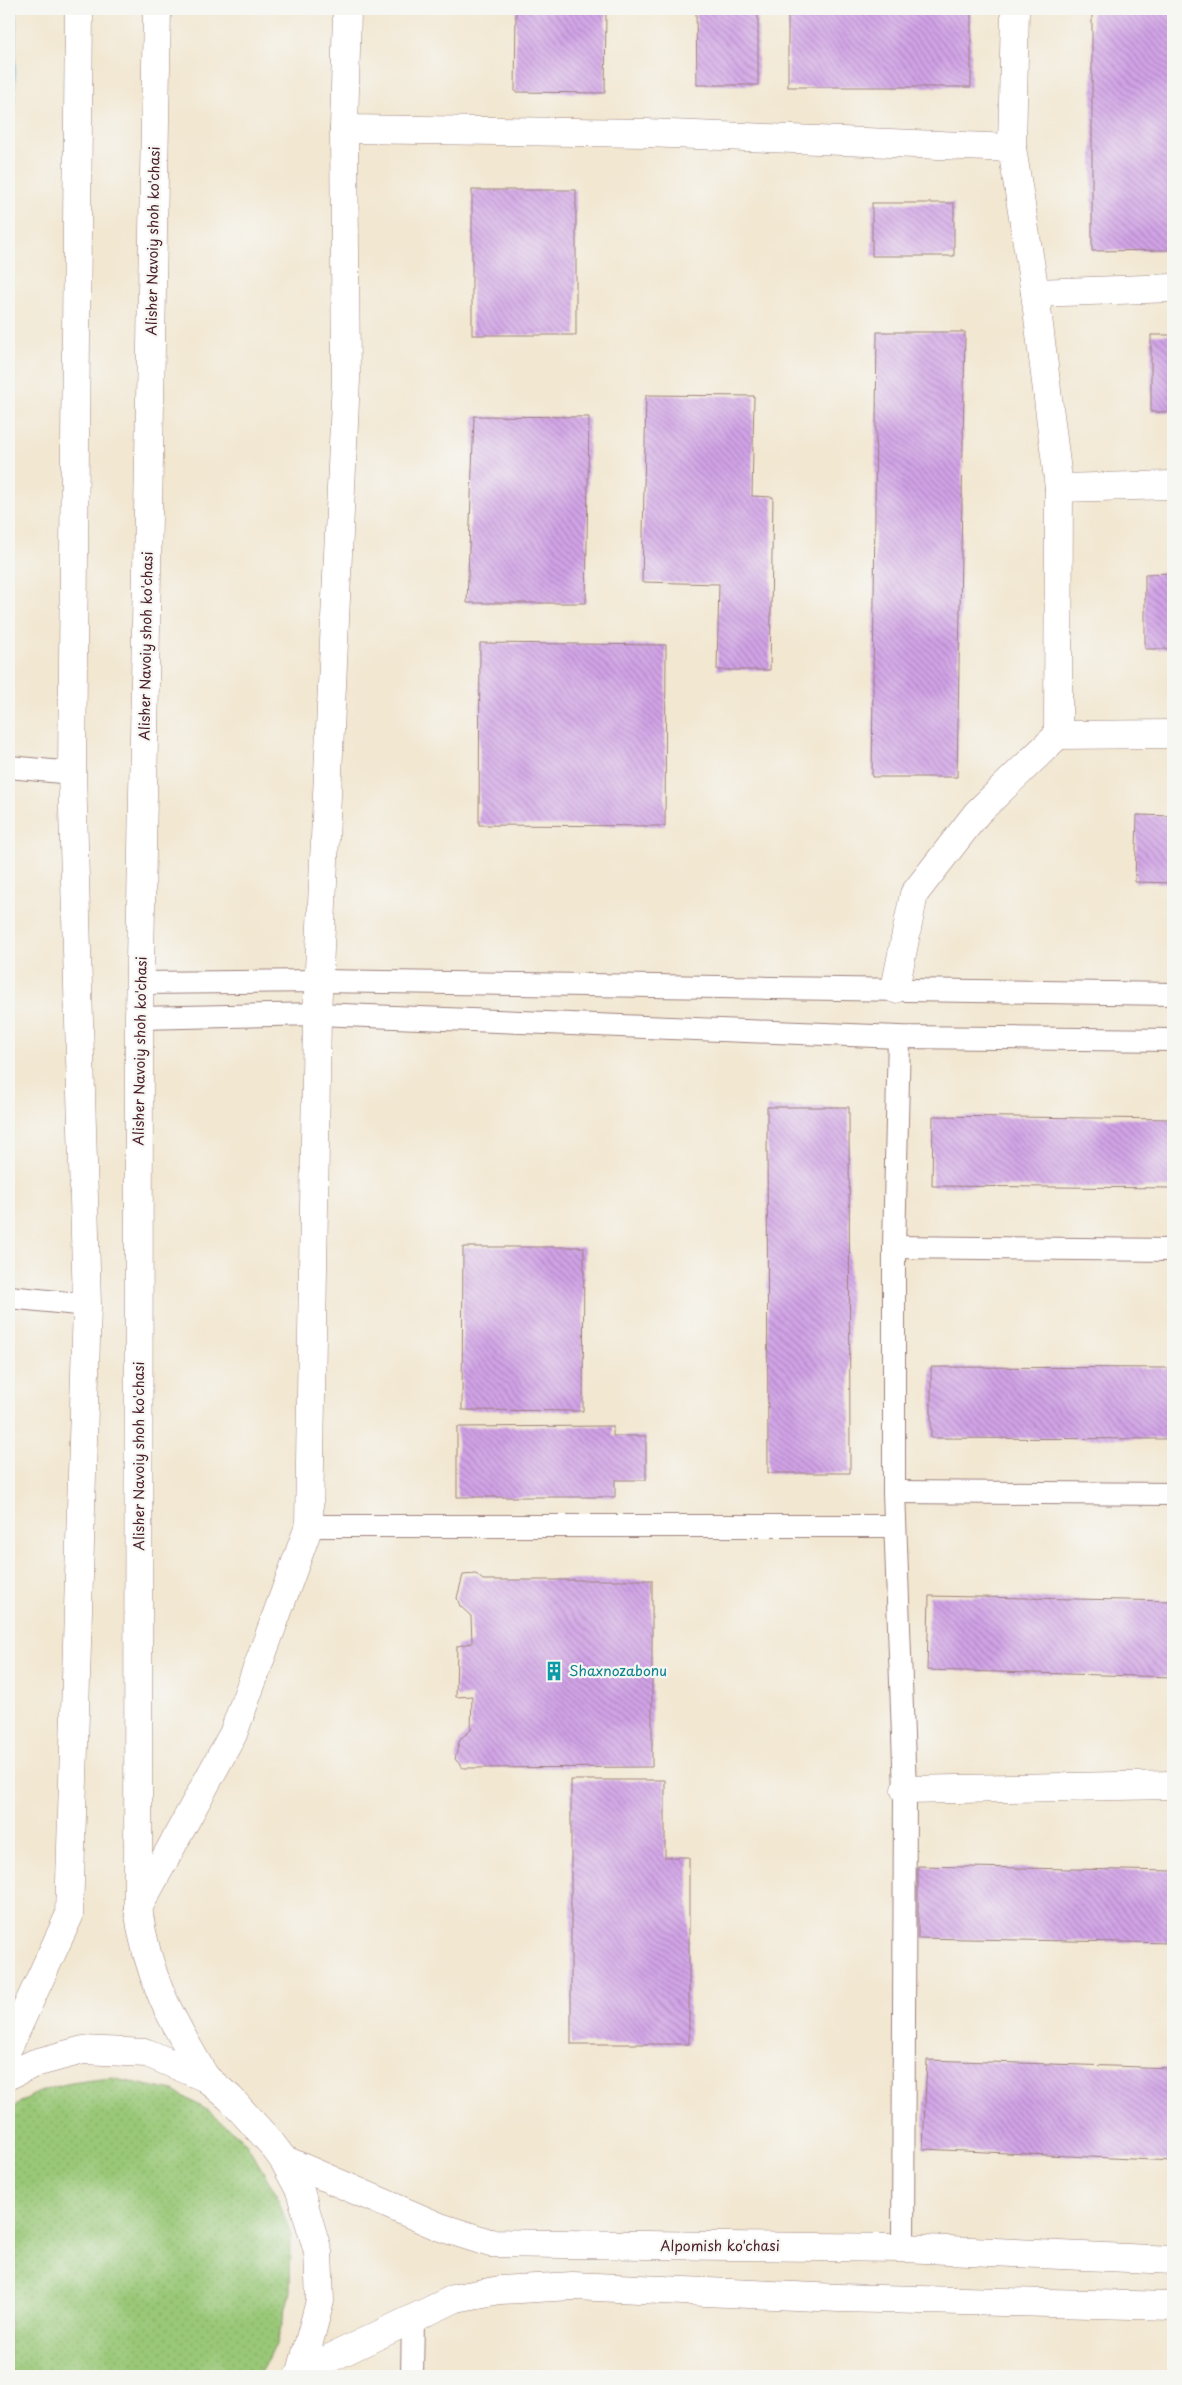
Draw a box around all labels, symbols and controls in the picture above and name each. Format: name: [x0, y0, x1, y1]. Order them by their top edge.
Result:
street label: Alisher Navoiy shoh ko'chasi: [140, 146, 165, 336]
street label: Alisher Navoiy shoh ko'chasi: [133, 551, 158, 741]
street label: Alisher Navoiy shoh ko'chasi: [127, 956, 152, 1146]
street label: Alisher Navoiy shoh ko'chasi: [128, 1361, 149, 1551]
building icon: Shaxnozabonu: [543, 1660, 565, 1682]
place label: Shaxnozabonu: [569, 1660, 667, 1681]
street label: Alpomish ko'chasi: [660, 2235, 780, 2256]

